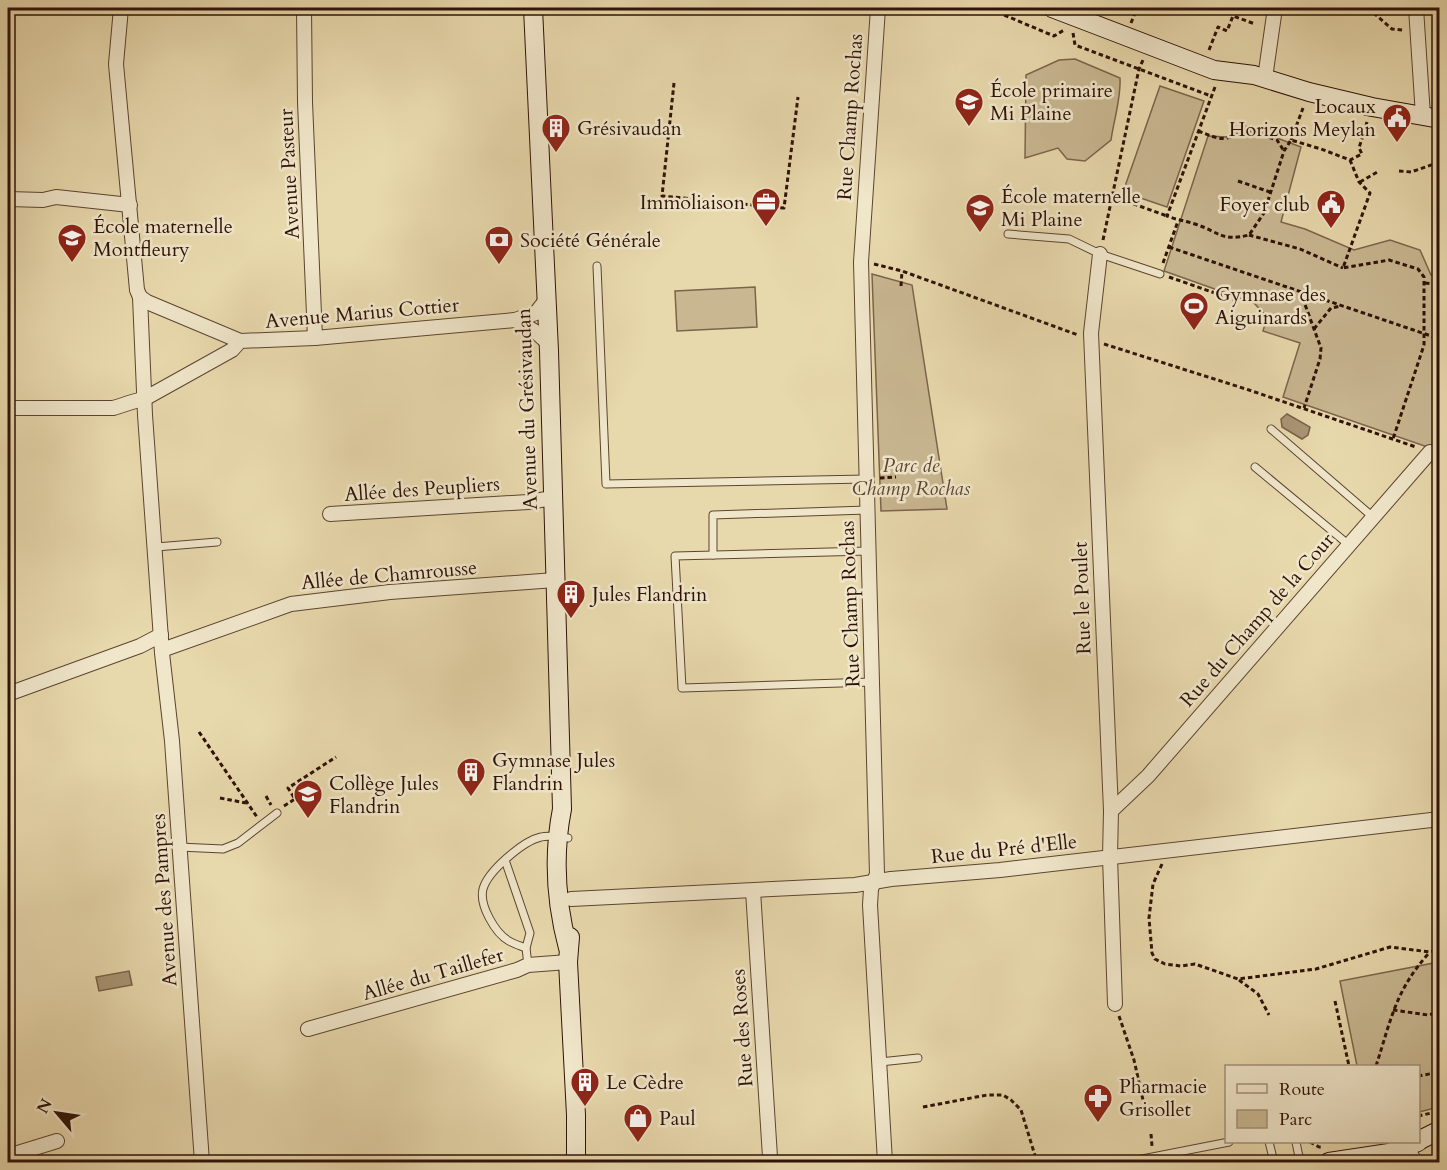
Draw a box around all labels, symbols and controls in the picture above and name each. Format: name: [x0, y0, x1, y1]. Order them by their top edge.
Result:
street label: Rue Champ Rochas: [831, 33, 869, 201]
place label: École primaire Mi Plaine: [990, 77, 1113, 127]
school or university icon: École primaire Mi Plaine: [953, 86, 985, 128]
place label: Locaux Horizons Meylan: [1229, 93, 1377, 143]
public building icon: Locaux Horizons Meylan: [1381, 102, 1413, 144]
street label: Avenue Pasteur: [272, 107, 306, 240]
building icon: Grésivaudan: [540, 112, 572, 154]
place label: Grésivaudan: [577, 115, 683, 142]
place label: École maternelle Mi Plaine: [1001, 183, 1141, 233]
office icon: Immoliaison: [750, 186, 782, 228]
public building icon: Foyer club: [1315, 188, 1347, 230]
place label: Immoliaison: [640, 189, 746, 216]
place label: Foyer club: [1220, 191, 1310, 218]
school or university icon: École maternelle Mi Plaine: [964, 192, 996, 234]
place label: École maternelle Montfleury: [93, 213, 233, 263]
school or university icon: École maternelle Montfleury: [56, 222, 88, 264]
bank icon: Société Générale: [483, 224, 515, 266]
place label: Société Générale: [520, 227, 661, 254]
place label: Gymnase des Aiguinards: [1215, 281, 1326, 331]
sports icon: Gymnase des Aiguinards: [1178, 290, 1210, 332]
street label: Avenue Marius Cottier: [264, 291, 461, 335]
street label: Avenue du Grésivaudan: [510, 307, 544, 510]
park label: Parc de Champ Rochas: [852, 452, 971, 502]
street label: Allée des Peupliers: [343, 470, 501, 508]
street label: Rue Champ Rochas: [834, 520, 866, 688]
street label: Rue du Champ de la Cour: [1174, 527, 1341, 713]
street label: Rue le Poulet: [1067, 540, 1097, 655]
street label: Allée de Chamrousse: [300, 554, 478, 596]
building icon: Jules Flandrin: [555, 578, 587, 620]
place label: Jules Flandrin: [589, 581, 708, 608]
place label: Gymnase Jules Flandrin: [492, 747, 615, 797]
building icon: Gymnase Jules Flandrin: [455, 756, 487, 798]
place label: Collège Jules Flandrin: [329, 770, 439, 820]
school or university icon: Collège Jules Flandrin: [292, 778, 324, 820]
street label: Avenue des Pampres: [144, 813, 184, 987]
street label: Rue du Pré d'Elle: [930, 828, 1078, 870]
street label: Allée du Taillefer: [359, 941, 507, 1007]
street label: Rue des Roses: [724, 968, 760, 1088]
legend: [1225, 1065, 1420, 1143]
building icon: Le Cèdre: [569, 1066, 601, 1108]
place label: Le Cèdre: [606, 1069, 684, 1096]
place label: Pharmacie Grisollet: [1119, 1073, 1207, 1123]
text: Route: [1279, 1077, 1325, 1102]
pharmacy icon: Pharmacie Grisollet: [1082, 1082, 1114, 1124]
north arrow: [27, 1083, 87, 1143]
text: N: [32, 1095, 58, 1118]
shop icon: Paul: [622, 1102, 654, 1144]
place label: Paul: [659, 1105, 696, 1132]
text: Parc: [1279, 1107, 1312, 1132]

